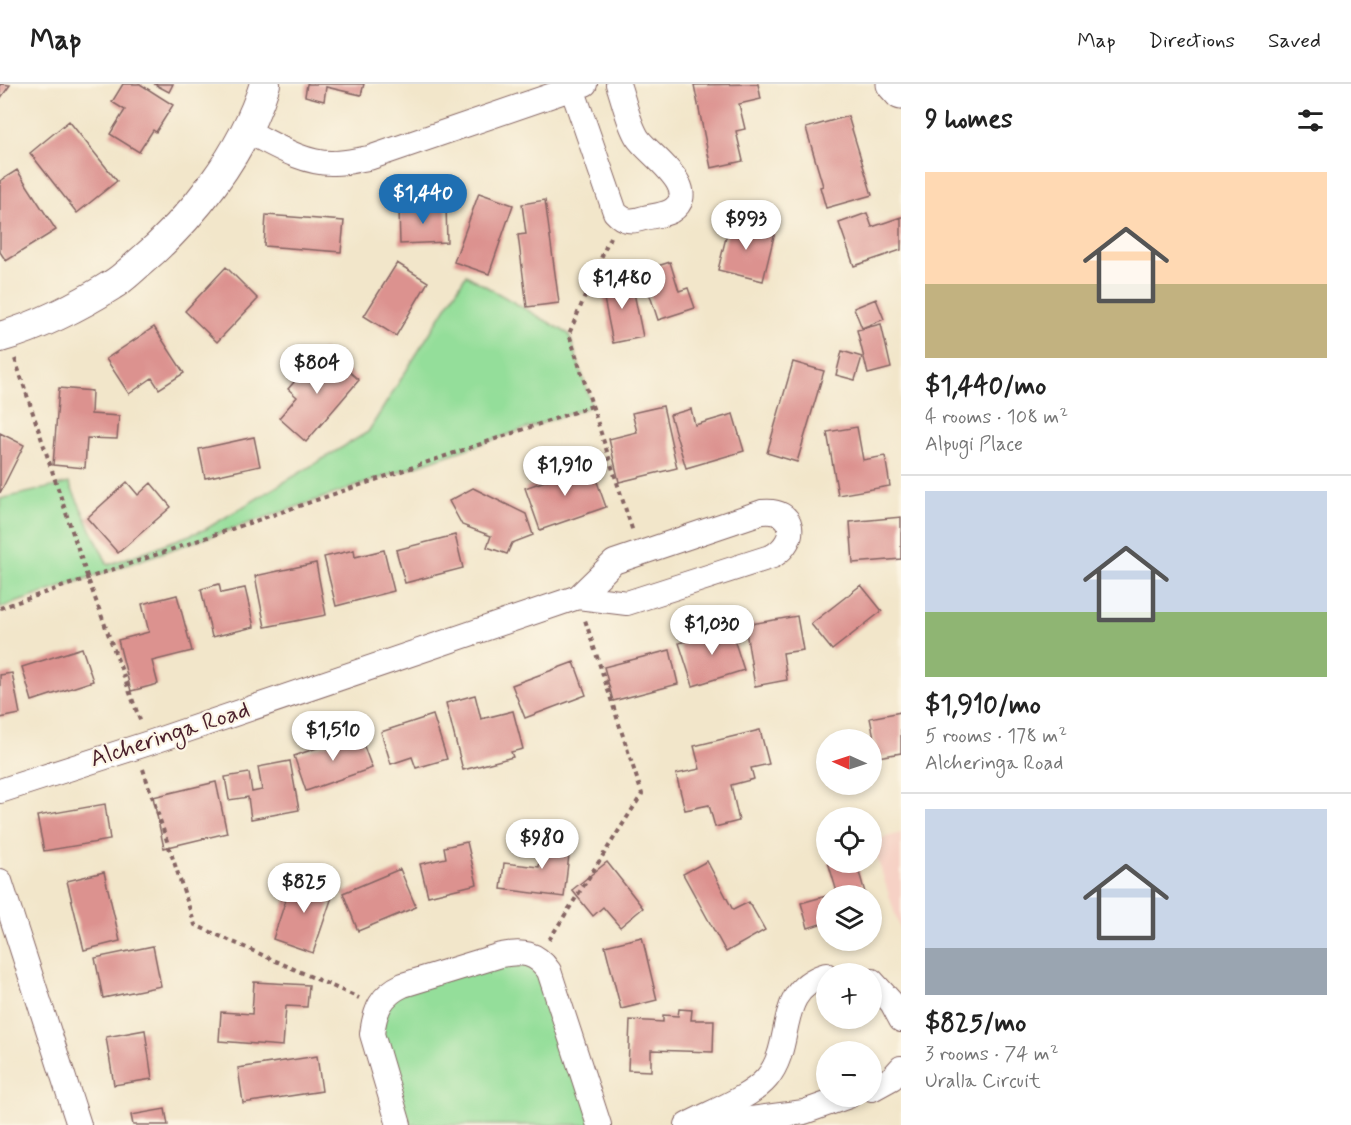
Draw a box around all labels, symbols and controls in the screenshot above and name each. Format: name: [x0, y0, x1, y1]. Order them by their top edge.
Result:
text: Map: [30, 23, 81, 60]
text: Map: [1077, 27, 1116, 55]
text: Directions: [1149, 27, 1235, 55]
text: Saved: [1268, 27, 1321, 55]
text: 9 homes: [925, 103, 1013, 137]
icon: filters: [1294, 104, 1327, 137]
pin: $1,440: [374, 174, 472, 225]
text: $1,440: [393, 180, 453, 207]
pin: $993: [710, 200, 782, 251]
text: $993: [725, 206, 767, 233]
icon: home: [1072, 211, 1180, 319]
pin: $1,480: [573, 259, 671, 310]
text: $1,480: [592, 265, 652, 292]
pin: $804: [281, 344, 353, 395]
text: $804: [294, 350, 340, 377]
text: $1,440/mo: [925, 370, 1046, 404]
text: 4 rooms · 108 m²: [925, 404, 1068, 431]
text: Alpugi Place: [925, 431, 1023, 458]
pin: $1,910: [516, 446, 614, 497]
text: $1,910: [537, 452, 593, 479]
icon: home: [1072, 530, 1180, 638]
pin: $1,030: [663, 605, 761, 656]
text: $1,030: [684, 611, 740, 638]
text: $1,910/mo: [925, 689, 1041, 723]
street label: Alcheringa Road: [86, 695, 254, 777]
pin: $1,510: [284, 711, 382, 762]
text: $1,510: [306, 717, 360, 744]
text: 5 rooms · 178 m²: [925, 723, 1067, 750]
north arrow: [816, 729, 882, 795]
map controls: [816, 729, 882, 1107]
text: Alcheringa Road: [925, 750, 1063, 777]
button: locate: [816, 807, 882, 873]
pin: $980: [506, 819, 578, 870]
text: $980: [520, 825, 564, 852]
icon: home: [1072, 848, 1180, 956]
pin: $825: [268, 863, 340, 914]
text: $825: [282, 869, 326, 896]
button: layers: [816, 885, 882, 951]
button: +: [816, 963, 882, 1029]
text: $825/mo: [925, 1007, 1026, 1041]
button: −: [816, 1041, 882, 1107]
text: 3 rooms · 74 m²: [925, 1041, 1059, 1068]
text: Uralla Circuit: [925, 1068, 1041, 1095]

